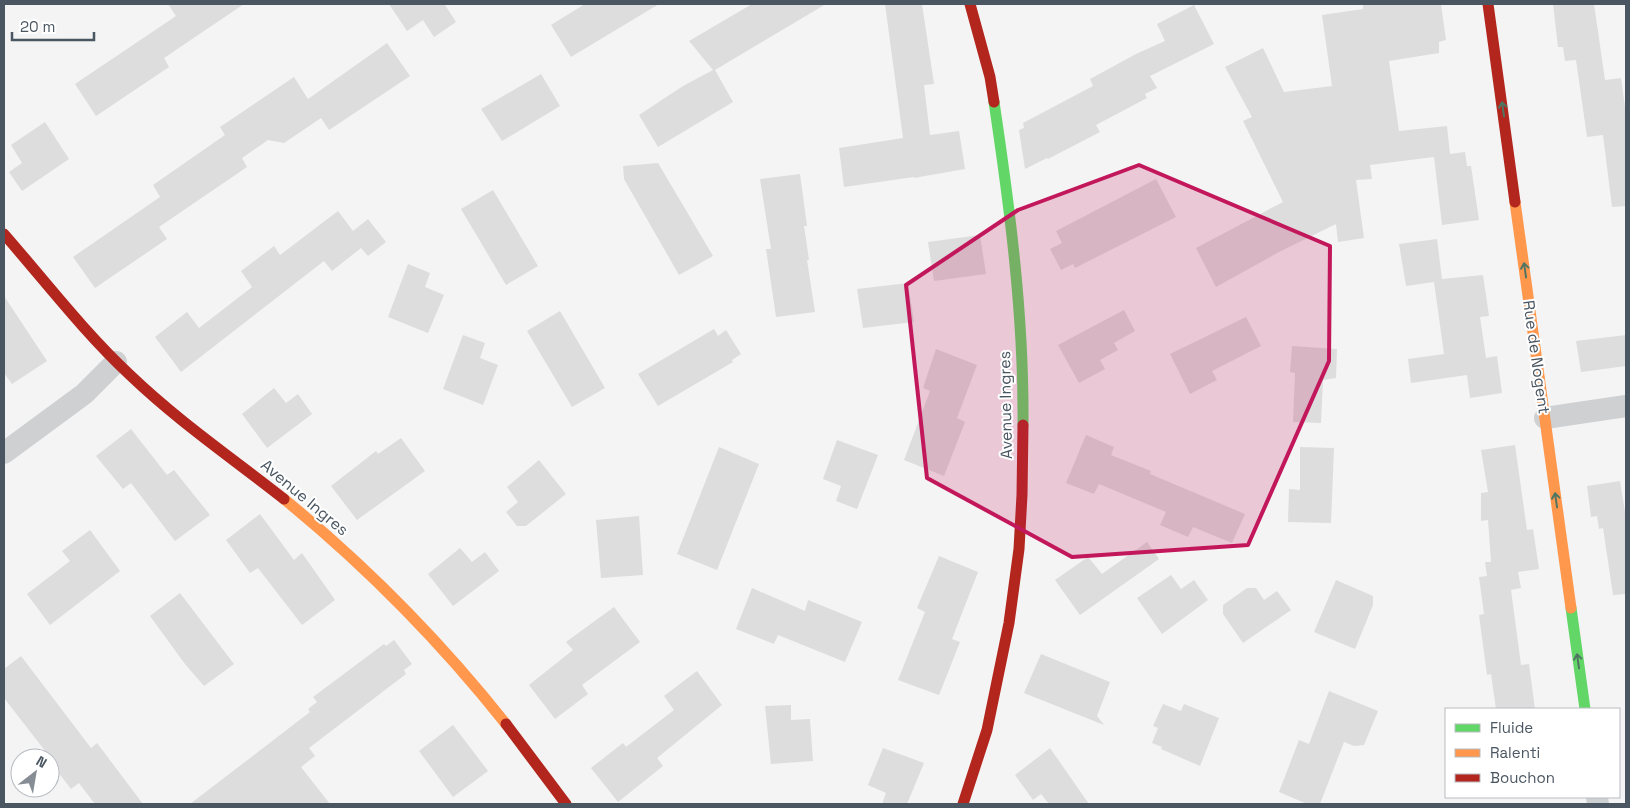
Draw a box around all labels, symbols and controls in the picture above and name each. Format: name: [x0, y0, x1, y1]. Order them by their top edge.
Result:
scale bar: [12, 10, 95, 42]
text: 20 m: [20, 17, 55, 36]
one-way arrow: [1498, 101, 1508, 117]
one-way arrow: [1520, 262, 1530, 278]
street label: Rue de Nogent: [1518, 299, 1555, 415]
street label: Avenue Ingres: [994, 351, 1017, 459]
street label: Avenue Ingres: [256, 455, 353, 540]
one-way arrow: [1551, 492, 1561, 508]
one-way arrow: [1573, 653, 1583, 669]
legend: [1445, 708, 1620, 798]
text: Fluide: [1490, 718, 1533, 737]
text: Ralenti: [1490, 743, 1540, 762]
north arrow: [10, 748, 60, 798]
text: N: [33, 752, 50, 772]
text: Bouchon: [1490, 768, 1555, 787]

